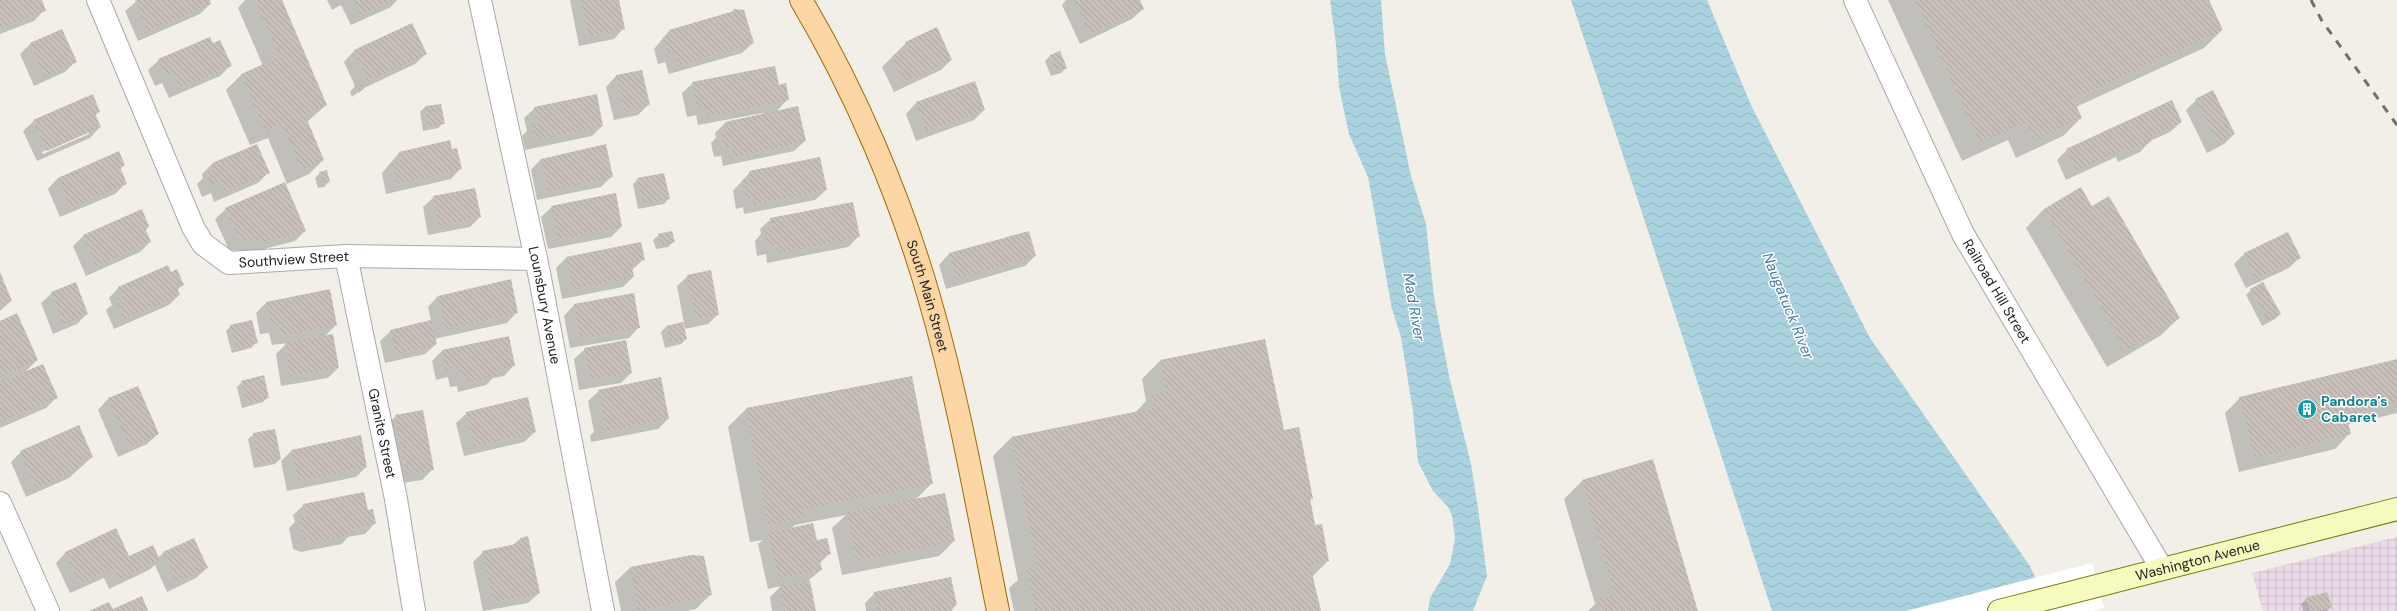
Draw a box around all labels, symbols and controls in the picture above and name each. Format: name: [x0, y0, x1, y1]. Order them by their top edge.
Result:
street label: Railroad Hill Street: [1959, 236, 2035, 346]
street label: South Main Street: [903, 238, 953, 354]
street label: Lounsbury Avenue: [524, 245, 565, 366]
street label: Southview Street: [238, 247, 349, 271]
water label: Naugatuck River: [1758, 250, 1819, 363]
water label: Mad River: [1398, 271, 1430, 343]
street label: Granite Street: [364, 387, 401, 480]
place label: Pandora's Cabaret: [2321, 392, 2388, 426]
building icon: Pandora's Cabaret: [2296, 398, 2318, 420]
street label: Washington Avenue: [2133, 536, 2262, 585]

